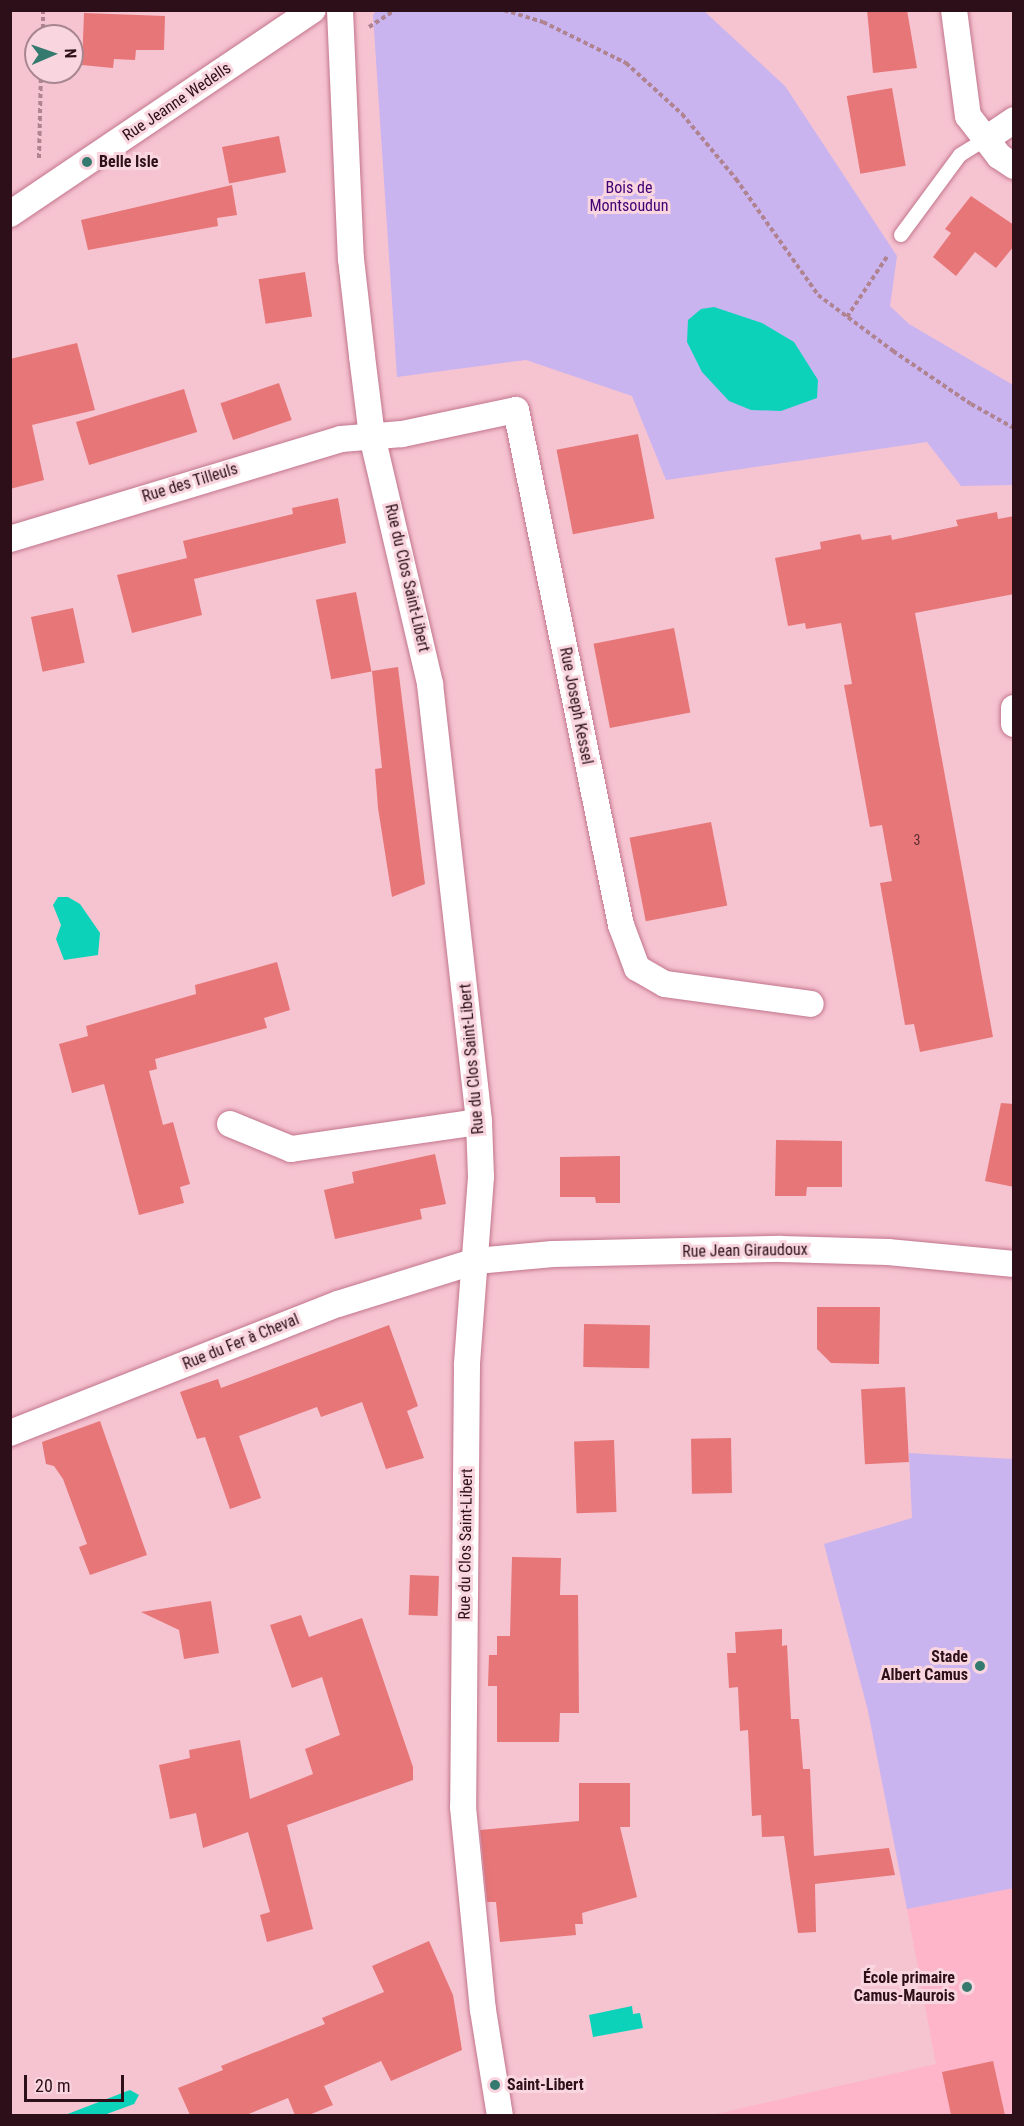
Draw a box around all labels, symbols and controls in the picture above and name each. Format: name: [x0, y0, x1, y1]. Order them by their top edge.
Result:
north arrow: [24, 24, 84, 84]
text: N: [61, 48, 80, 59]
street label: Rue Jeanne Wedells: [119, 59, 235, 145]
place label: Belle Isle: [99, 152, 158, 172]
marker: Belle Isle: [80, 155, 94, 169]
park label: Bois de Montsoudun: [589, 178, 669, 216]
street label: Rue des Tilleuls: [140, 459, 240, 507]
street label: Rue du Clos Saint-Libert: [381, 502, 433, 654]
street label: Rue Joseph Kessel: [555, 646, 597, 766]
house number: 3: [914, 832, 920, 848]
street label: Rue du Clos Saint-Libert: [456, 983, 488, 1135]
street label: Rue Jean Giraudoux: [682, 1240, 808, 1262]
street label: Rue du Fer à Cheval: [180, 1310, 302, 1374]
street label: Rue du Clos Saint-Libert: [455, 1468, 477, 1620]
place label: Stade Albert Camus: [881, 1647, 968, 1685]
marker: Stade Albert Camus: [973, 1659, 987, 1673]
place label: École primaire Camus-Maurois: [854, 1968, 955, 2006]
marker: École primaire Camus-Maurois: [960, 1980, 974, 1994]
scale bar: [27, 2063, 128, 2101]
text: 20 m: [35, 2075, 70, 2096]
place label: Saint-Libert: [507, 2075, 584, 2095]
marker: Saint-Libert: [488, 2078, 502, 2092]

